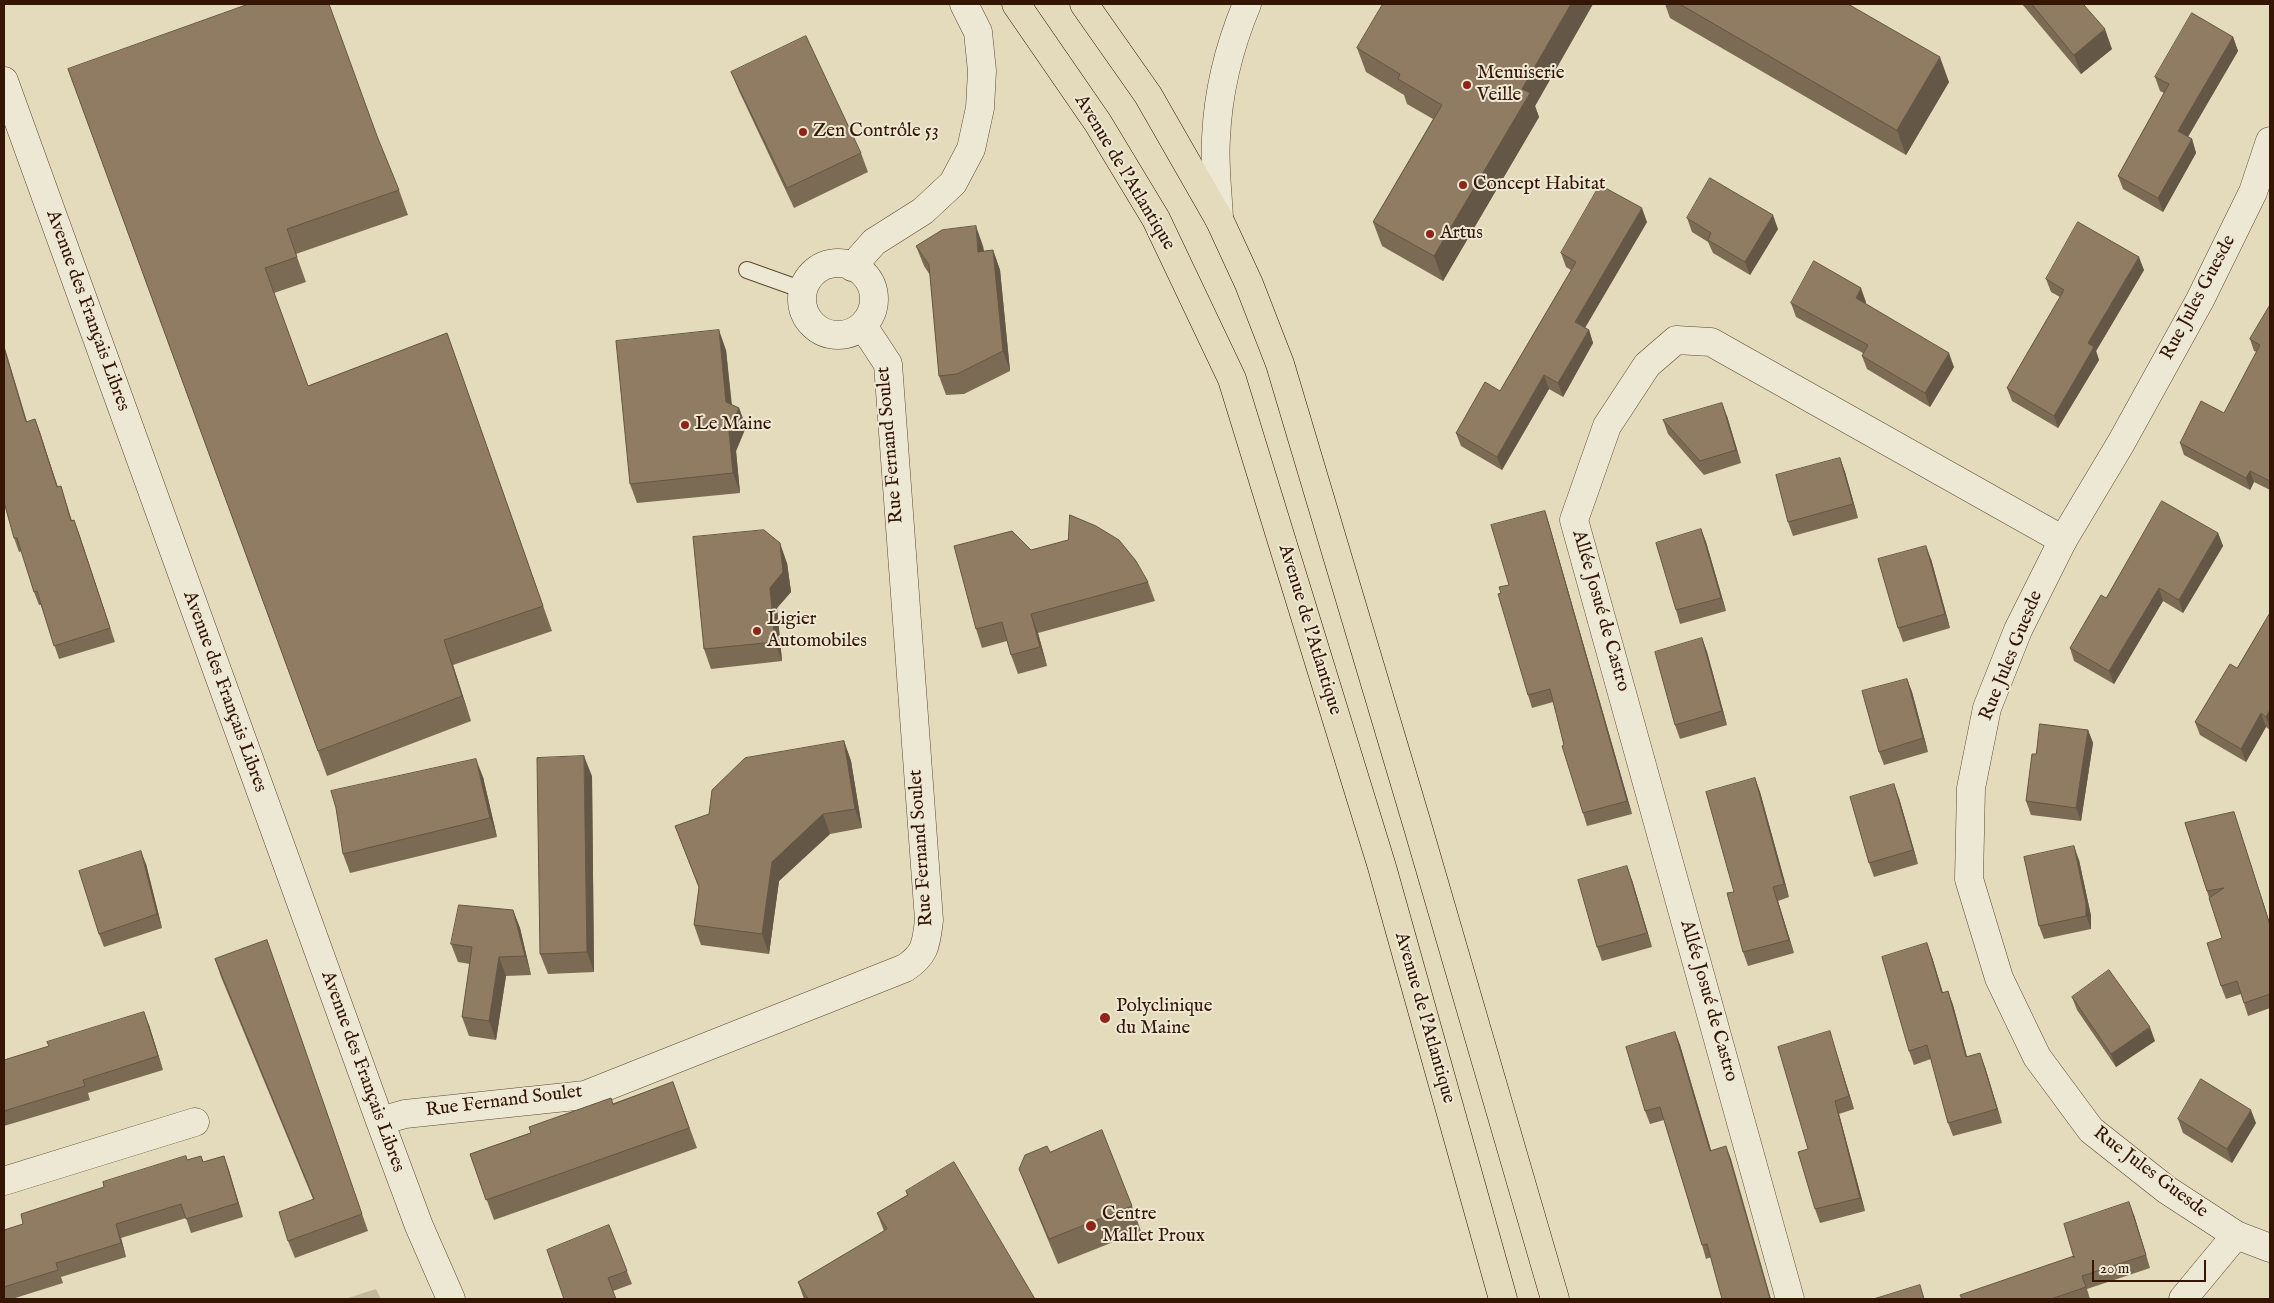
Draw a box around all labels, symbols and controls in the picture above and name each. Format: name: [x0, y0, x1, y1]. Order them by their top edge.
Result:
place label: Menuiserie Veille: [1477, 63, 1564, 107]
marker: Menuiserie Veille: [1461, 79, 1473, 91]
street label: Avenue de l'Atlantique: [1069, 91, 1179, 255]
place label: Zen Contrôle 53: [813, 121, 939, 143]
marker: Zen Contrôle 53: [797, 126, 809, 138]
place label: Concept Habitat: [1473, 174, 1606, 196]
marker: Concept Habitat: [1457, 179, 1469, 191]
street label: Avenue des Français Libres: [40, 207, 134, 415]
place label: Artus: [1440, 223, 1483, 245]
marker: Artus: [1424, 228, 1436, 240]
street label: Rue Jules Guesde: [2157, 232, 2241, 364]
street label: Rue Fernand Soulet: [873, 366, 909, 524]
place label: Le Maine: [695, 414, 772, 436]
marker: Le Maine: [679, 419, 691, 431]
street label: Allée Josué de Castro: [1566, 528, 1634, 694]
street label: Avenue de l'Atlantique: [1272, 542, 1346, 718]
street label: Avenue des Français Libres: [177, 588, 271, 796]
street label: Rue Jules Guesde: [1976, 588, 2048, 724]
place label: Ligier Automobiles: [767, 609, 867, 653]
marker: Ligier Automobiles: [751, 625, 763, 637]
street label: Rue Fernand Soulet: [905, 769, 939, 927]
street label: Allée Josué de Castro: [1674, 918, 1742, 1084]
street label: Avenue de l'Atlantique: [1389, 930, 1459, 1106]
street label: Avenue des Français Libres: [315, 968, 409, 1176]
place label: Polyclinique du Maine: [1116, 996, 1212, 1040]
marker: Polyclinique du Maine: [1098, 1011, 1112, 1025]
street label: Rue Fernand Soulet: [424, 1081, 584, 1123]
street label: Rue Jules Guesde: [2088, 1122, 2212, 1224]
place label: Centre Mallet Proux: [1102, 1204, 1205, 1248]
marker: Centre Mallet Proux: [1084, 1219, 1098, 1233]
scale bar: [2094, 1250, 2208, 1282]
text: 20 m: [2100, 1259, 2129, 1278]

